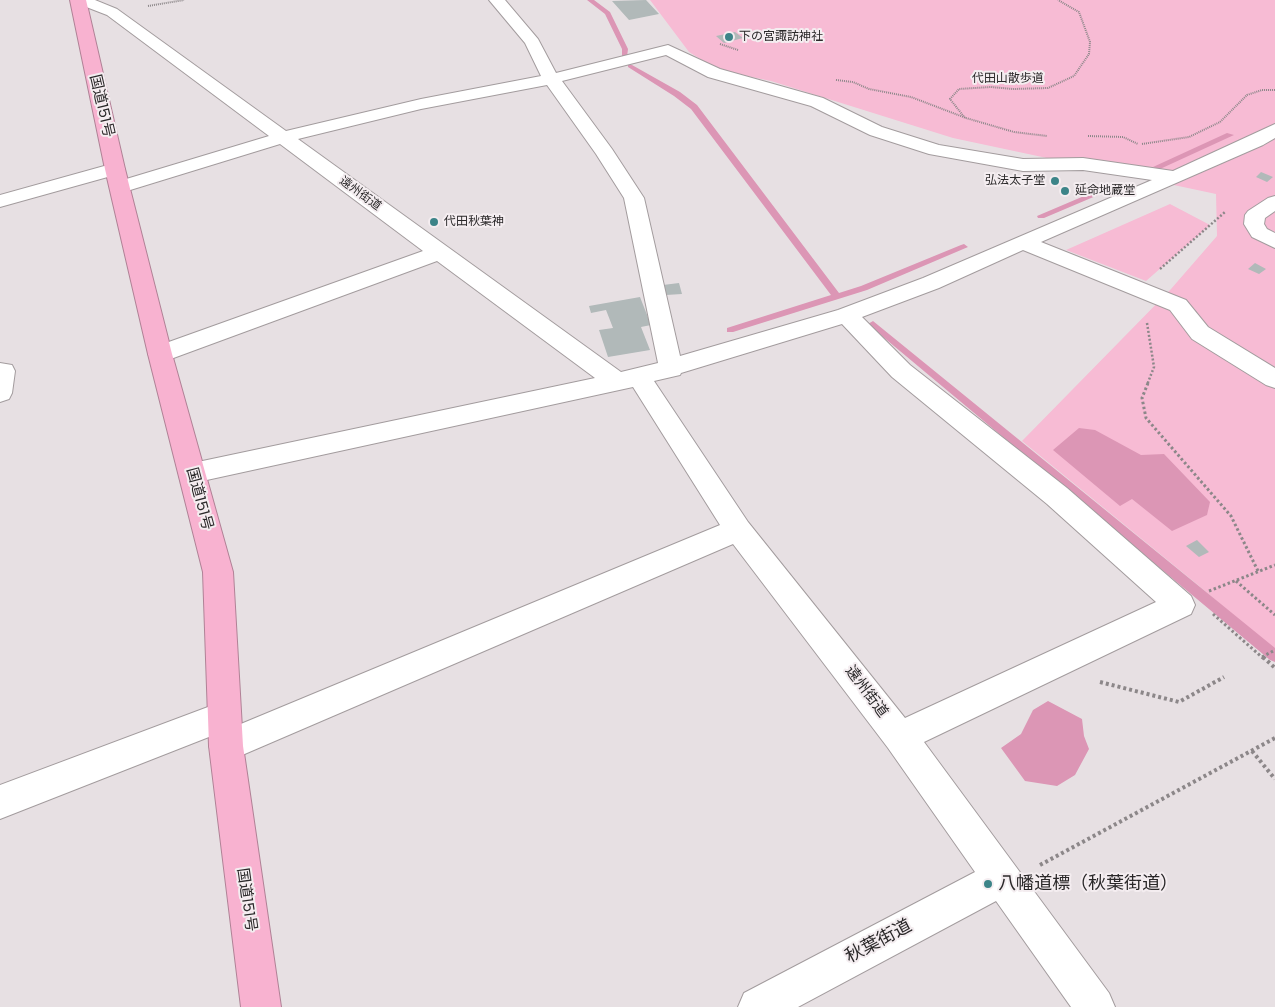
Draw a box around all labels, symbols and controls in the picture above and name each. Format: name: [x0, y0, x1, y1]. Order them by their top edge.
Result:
place label: 下の宮諏訪神社: [739, 30, 823, 44]
marker: 下の宮諏訪神社: [723, 31, 735, 43]
street label: 代田山散歩道: [972, 72, 1044, 86]
street label: 国道151号: [85, 73, 117, 139]
street label: 遠州街道: [336, 174, 384, 214]
place label: 弘法太子堂: [985, 174, 1045, 188]
marker: 弘法太子堂: [1049, 175, 1061, 187]
place label: 延命地蔵堂: [1075, 184, 1135, 198]
marker: 延命地蔵堂: [1059, 185, 1071, 197]
place label: 代田秋葉神: [444, 215, 504, 229]
marker: 代田秋葉神: [428, 216, 440, 228]
street label: 国道151号: [182, 466, 216, 532]
street label: 遠州街道: [841, 663, 891, 721]
street label: 国道151号: [233, 867, 259, 933]
place label: 八幡道標（秋葉街道）: [998, 873, 1178, 895]
marker: 八幡道標（秋葉街道）: [982, 878, 994, 890]
street label: 秋葉街道: [842, 916, 916, 968]

